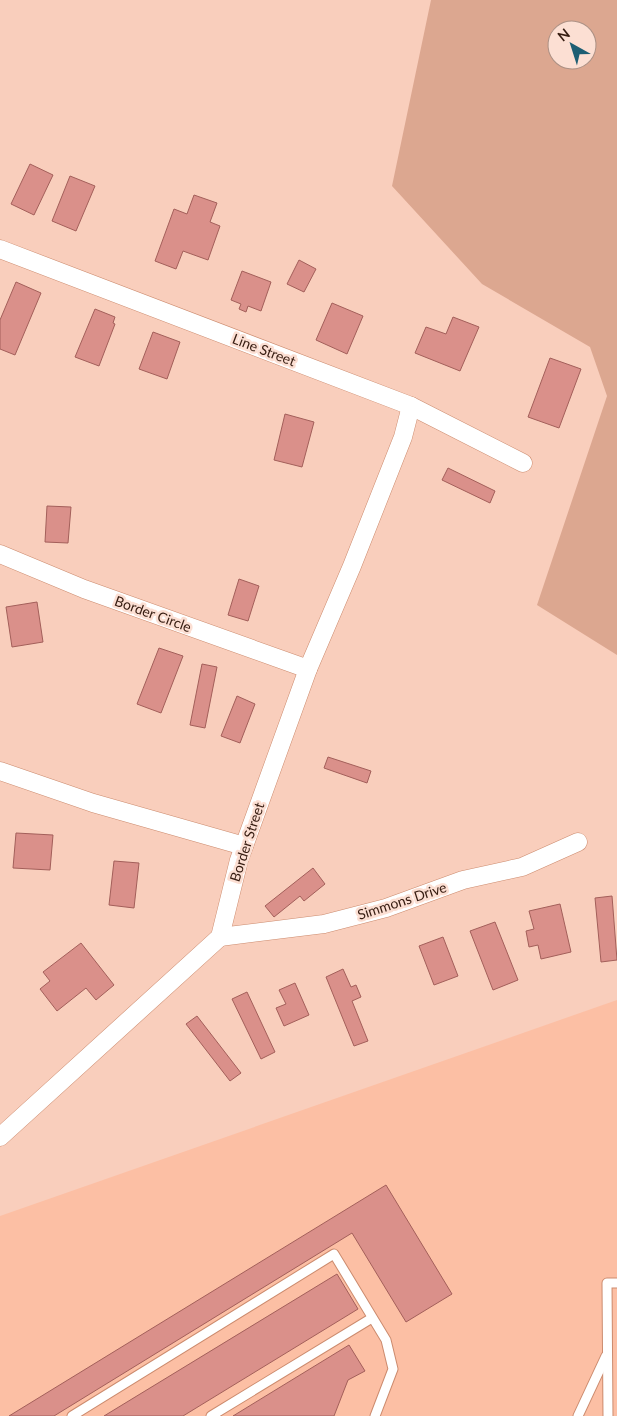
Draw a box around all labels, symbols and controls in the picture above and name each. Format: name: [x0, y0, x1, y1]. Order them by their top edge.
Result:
north arrow: [547, 20, 597, 70]
text: N: [554, 25, 573, 45]
street label: Line Street: [230, 330, 298, 369]
street label: Border Circle: [113, 592, 194, 635]
street label: Border Street: [226, 800, 267, 884]
street label: Simmons Drive: [355, 878, 449, 923]

